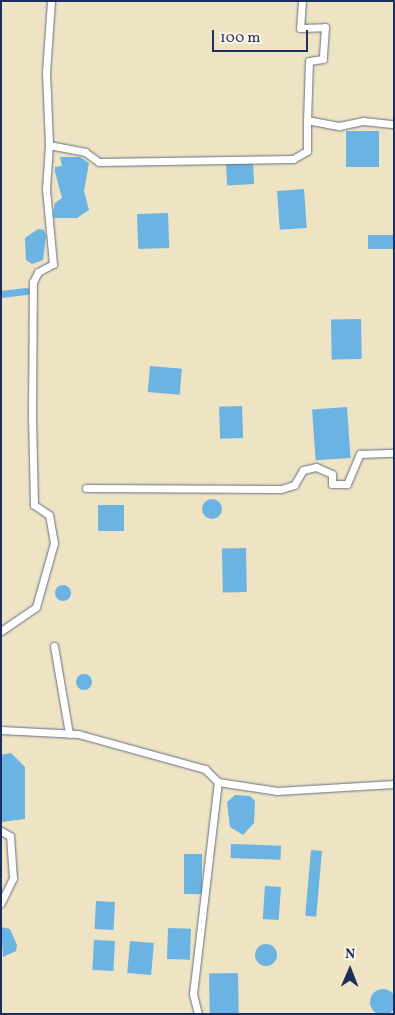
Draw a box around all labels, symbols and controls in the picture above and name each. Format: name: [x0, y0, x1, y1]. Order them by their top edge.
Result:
scale bar: [215, 20, 311, 52]
text: 100 m: [220, 28, 260, 49]
north arrow: [325, 945, 375, 995]
text: N: [345, 945, 356, 964]

